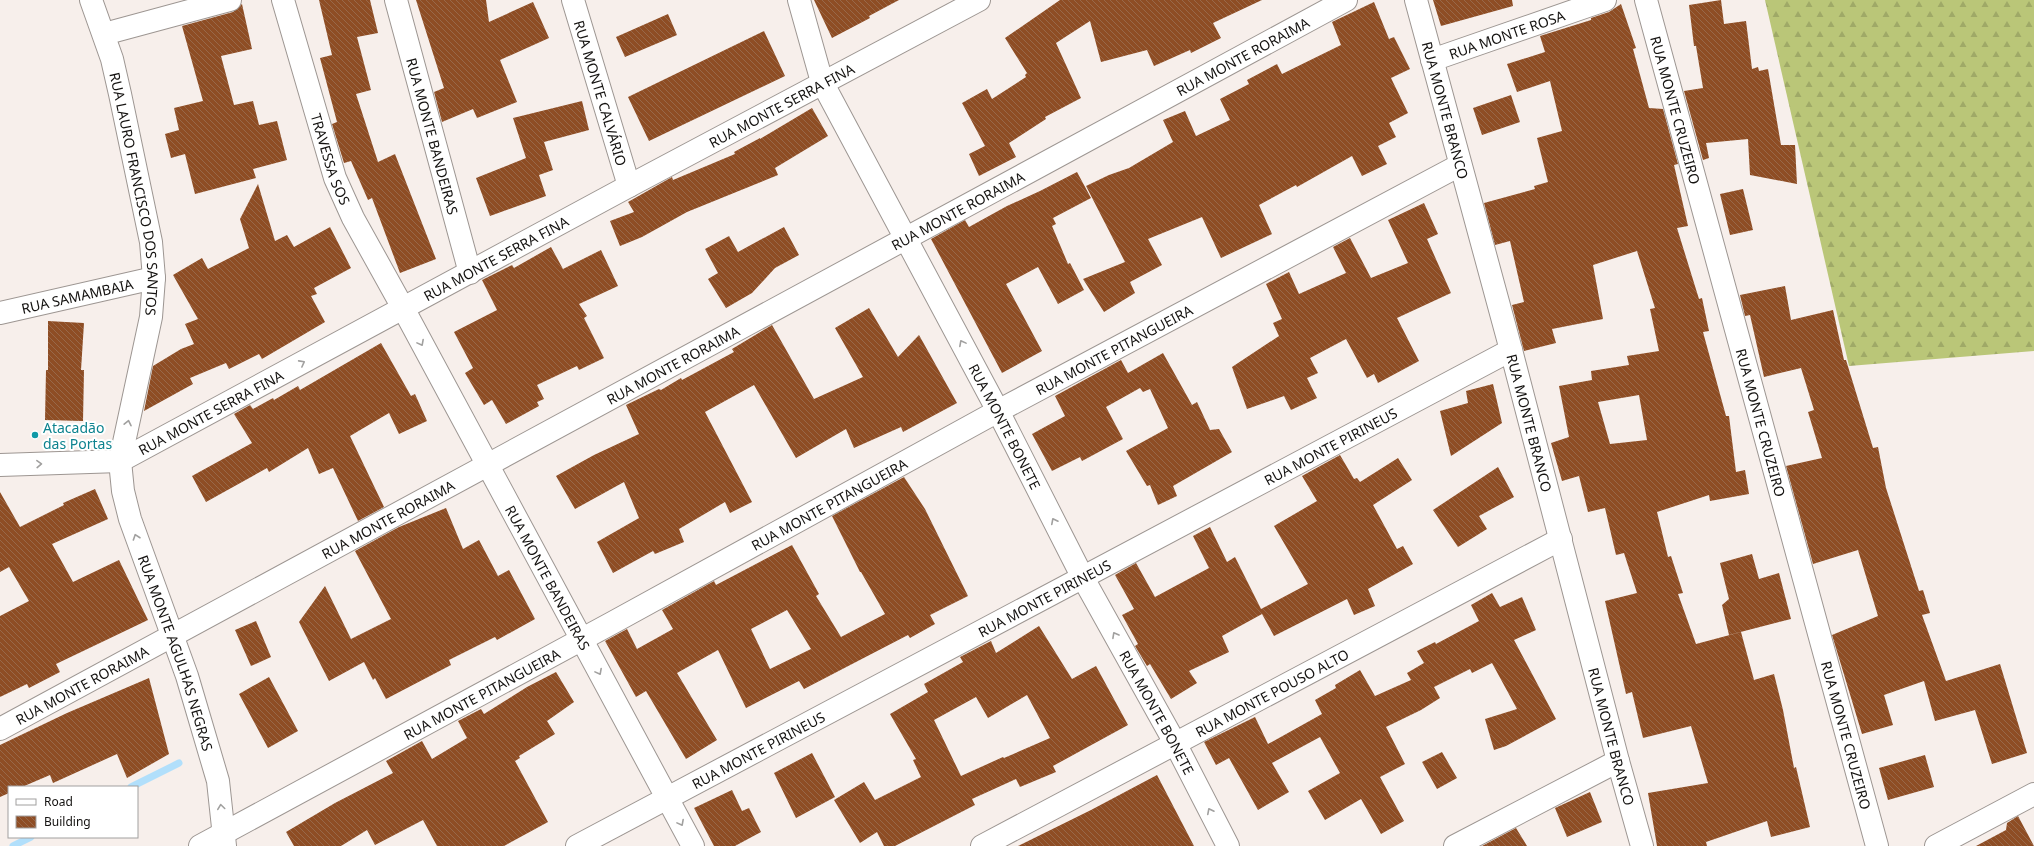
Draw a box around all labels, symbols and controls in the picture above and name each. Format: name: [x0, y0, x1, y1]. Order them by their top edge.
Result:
street label: RUA MONTE ROSA: [1446, 5, 1567, 63]
street label: RUA MONTE RORAIMA: [1173, 12, 1312, 100]
street label: RUA MONTE CALVÁRIO: [570, 18, 632, 168]
street label: RUA MONTE CRUZEIRO: [1647, 34, 1705, 186]
street label: RUA MONTE BRANCO: [1418, 39, 1474, 181]
street label: RUA MONTE BANDEIRAS: [403, 56, 463, 217]
street label: RUA MONTE SERRA FINA: [705, 59, 857, 152]
street label: RUA LAURO FRANCISCO DOS SANTOS: [106, 70, 164, 317]
street label: TRAVESSA SOS: [307, 111, 355, 208]
street label: RUA MONTE RORAIMA: [888, 167, 1028, 254]
street label: RUA MONTE SERRA FINA: [420, 211, 571, 305]
street label: RUA SAMAMBAIA: [19, 274, 135, 317]
street label: RUA MONTE PITANGUEIRA: [1032, 300, 1196, 399]
street label: RUA MONTE RORAIMA: [603, 321, 743, 408]
one-way arrow: [417, 339, 424, 346]
one-way arrow: [959, 340, 967, 347]
street label: RUA MONTE CRUZEIRO: [1732, 346, 1791, 499]
street label: RUA MONTE BRANCO: [1503, 352, 1557, 494]
one-way arrow: [298, 360, 306, 367]
street label: RUA MONTE BONETE: [965, 360, 1046, 492]
street label: RUA MONTE SERRA FINA: [135, 365, 286, 459]
street label: RUA MONTE PIRINEUS: [1261, 403, 1400, 489]
place label: Atacadão das Portas: [43, 418, 112, 453]
one-way arrow: [124, 420, 132, 426]
marker: Atacadão das Portas: [30, 430, 40, 440]
street label: RUA MONTE PITANGUEIRA: [748, 453, 910, 554]
one-way arrow: [36, 459, 42, 468]
street label: RUA MONTE RORAIMA: [318, 475, 458, 563]
street label: RUA MONTE BANDEIRAS: [501, 502, 595, 653]
one-way arrow: [1051, 517, 1059, 525]
one-way arrow: [133, 533, 141, 540]
street label: RUA MONTE AGULHAS NEGRAS: [134, 552, 218, 754]
street label: RUA MONTE PIRINEUS: [974, 555, 1114, 641]
one-way arrow: [1112, 632, 1120, 639]
street label: RUA MONTE RORAIMA: [12, 641, 152, 728]
street label: RUA MONTE PITANGUEIRA: [400, 644, 563, 744]
street label: RUA MONTE POUSO ALTO: [1192, 644, 1352, 741]
street label: RUA MONTE BONETE: [1116, 647, 1199, 778]
street label: RUA MONTE CRUZEIRO: [1817, 659, 1876, 811]
street label: RUA MONTE BRANCO: [1585, 665, 1640, 808]
one-way arrow: [594, 668, 602, 675]
street label: RUA MONTE PIRINEUS: [688, 707, 828, 793]
legend: [8, 786, 138, 838]
text: Road: [44, 793, 73, 810]
one-way arrow: [217, 804, 226, 810]
one-way arrow: [1207, 808, 1215, 815]
text: Building: [44, 813, 91, 830]
one-way arrow: [676, 819, 683, 826]

